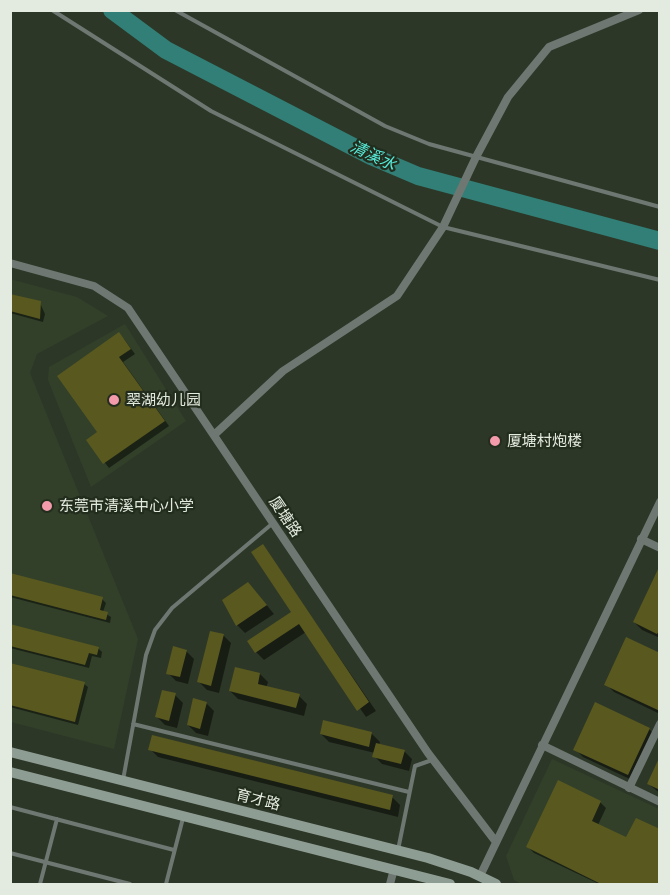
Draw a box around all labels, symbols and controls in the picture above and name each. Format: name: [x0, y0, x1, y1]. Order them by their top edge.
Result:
water label: 清溪水: [347, 137, 399, 175]
place label: 翠湖幼儿园: [126, 391, 201, 409]
marker: 翠湖幼儿园: [107, 393, 121, 407]
place label: 厦塘村炮楼: [507, 432, 582, 450]
marker: 厦塘村炮楼: [488, 434, 502, 448]
street label: 厦塘路: [265, 493, 305, 541]
place label: 东莞市清溪中心小学: [59, 497, 194, 515]
marker: 东莞市清溪中心小学: [40, 499, 54, 513]
street label: 育才路: [234, 786, 282, 814]

